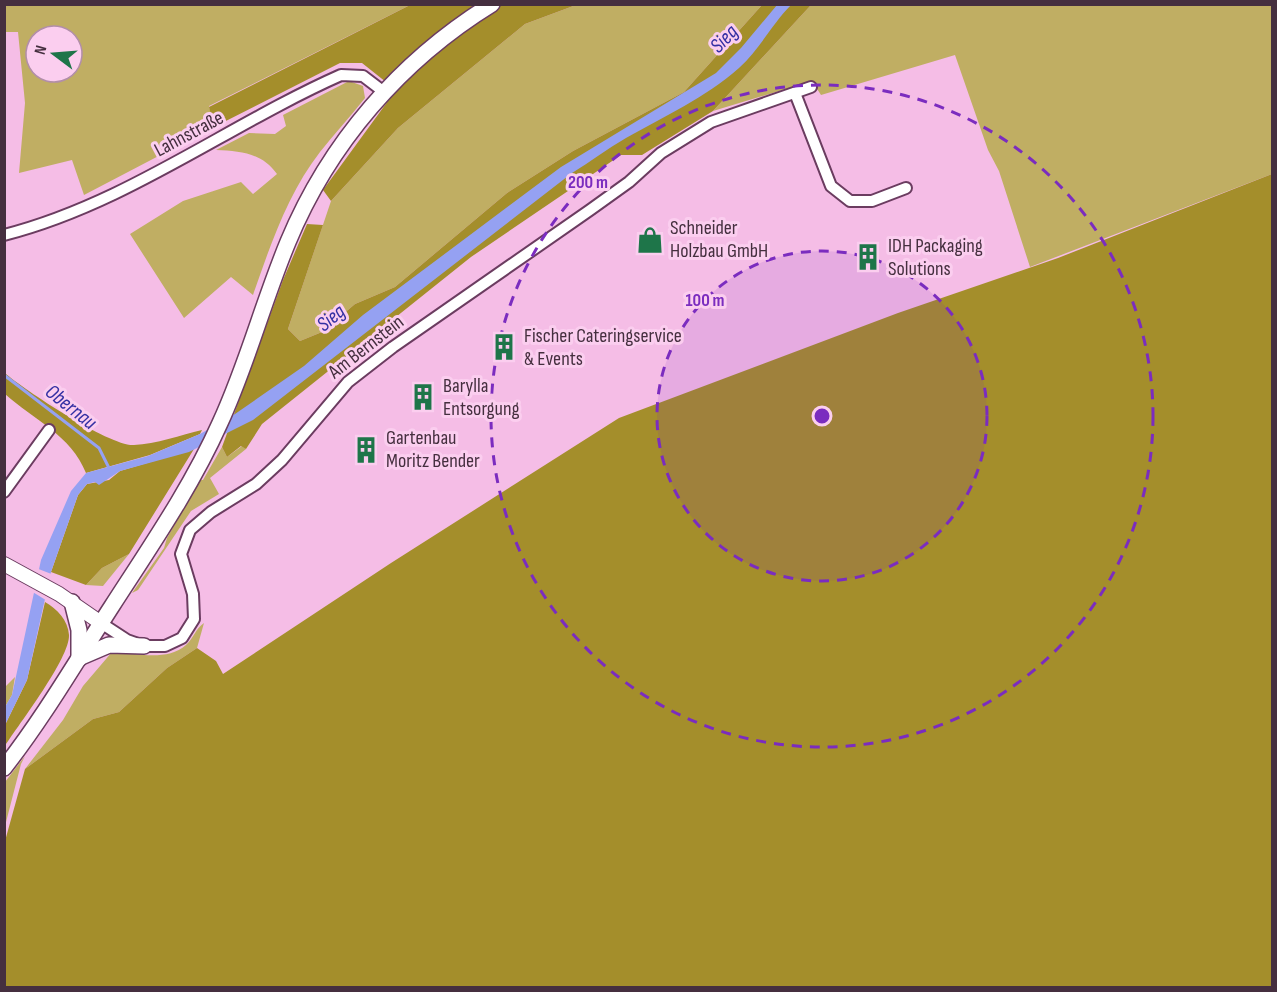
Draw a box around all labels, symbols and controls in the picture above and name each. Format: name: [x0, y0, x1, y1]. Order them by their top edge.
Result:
water label: Sieg: [705, 19, 744, 58]
north arrow: [24, 24, 84, 84]
text: N: [31, 44, 51, 57]
street label: Lahnstraße: [150, 106, 228, 162]
text: 200 m: [568, 172, 608, 193]
place label: Schneider Holzbau GmbH: [670, 216, 768, 263]
shop icon: Schneider Holzbau GmbH: [635, 225, 665, 255]
place label: IDH Packaging Solutions: [888, 234, 983, 281]
building icon: IDH Packaging Solutions: [853, 242, 883, 272]
text: 100 m: [686, 290, 725, 311]
water label: Sieg: [312, 299, 351, 337]
street label: Am Bernstein: [323, 310, 409, 385]
place label: Fischer Cateringservice & Events: [524, 324, 682, 371]
building icon: Fischer Cateringservice & Events: [489, 332, 519, 362]
place label: Barylla Entsorgung: [443, 374, 519, 421]
water label: Obernau: [40, 379, 102, 435]
building icon: Barylla Entsorgung: [408, 382, 438, 412]
centre of rings: [812, 406, 832, 426]
place label: Gartenbau Moritz Bender: [386, 426, 480, 473]
building icon: Gartenbau Moritz Bender: [351, 435, 381, 465]

